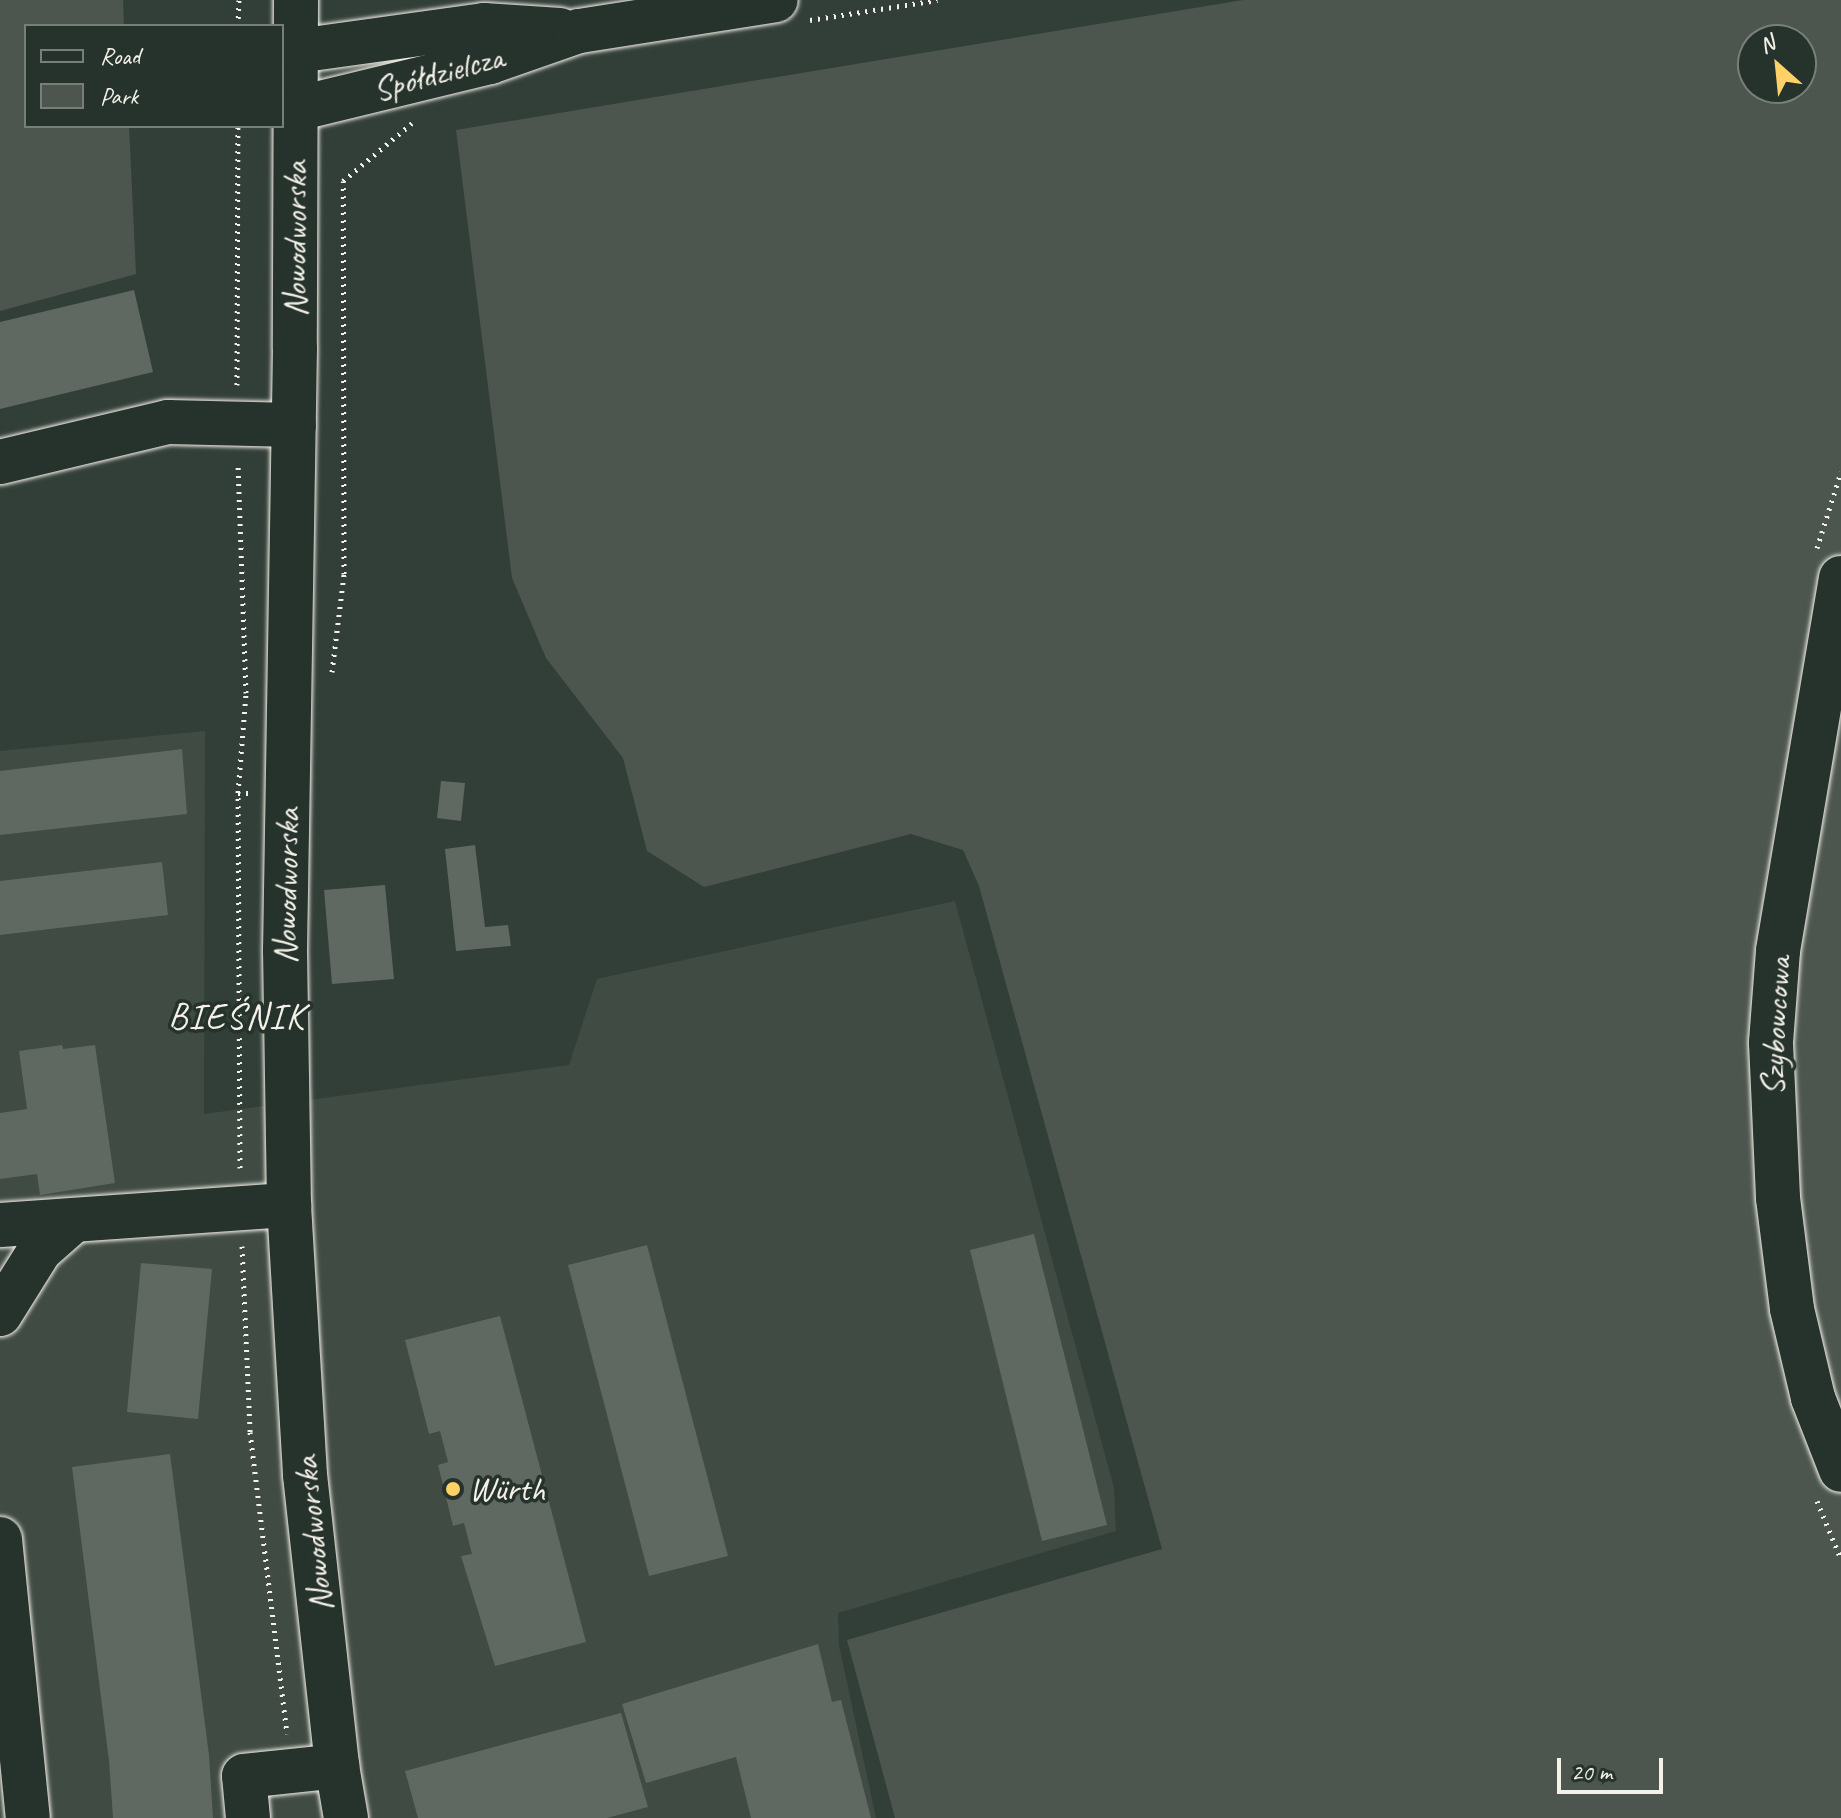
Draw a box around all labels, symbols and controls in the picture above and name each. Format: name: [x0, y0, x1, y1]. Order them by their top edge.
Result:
legend: [24, 24, 284, 128]
north arrow: [1737, 24, 1817, 104]
text: N: [1755, 29, 1779, 60]
street label: Spółdzielcza: [368, 36, 508, 110]
text: Road: [100, 41, 140, 71]
text: Park: [100, 81, 138, 111]
street label: Nowodworska: [275, 161, 315, 317]
street label: Nowodworska: [264, 808, 308, 964]
street label: Szybowcowa: [1751, 956, 1799, 1096]
district label: BIEŚNIK: [168, 995, 306, 1039]
street label: Nowodworska: [285, 1454, 341, 1614]
place label: Würth: [469, 1469, 545, 1509]
marker: Würth: [444, 1480, 462, 1498]
scale bar: [1561, 1742, 1667, 1792]
text: 20 m: [1571, 1757, 1612, 1787]

